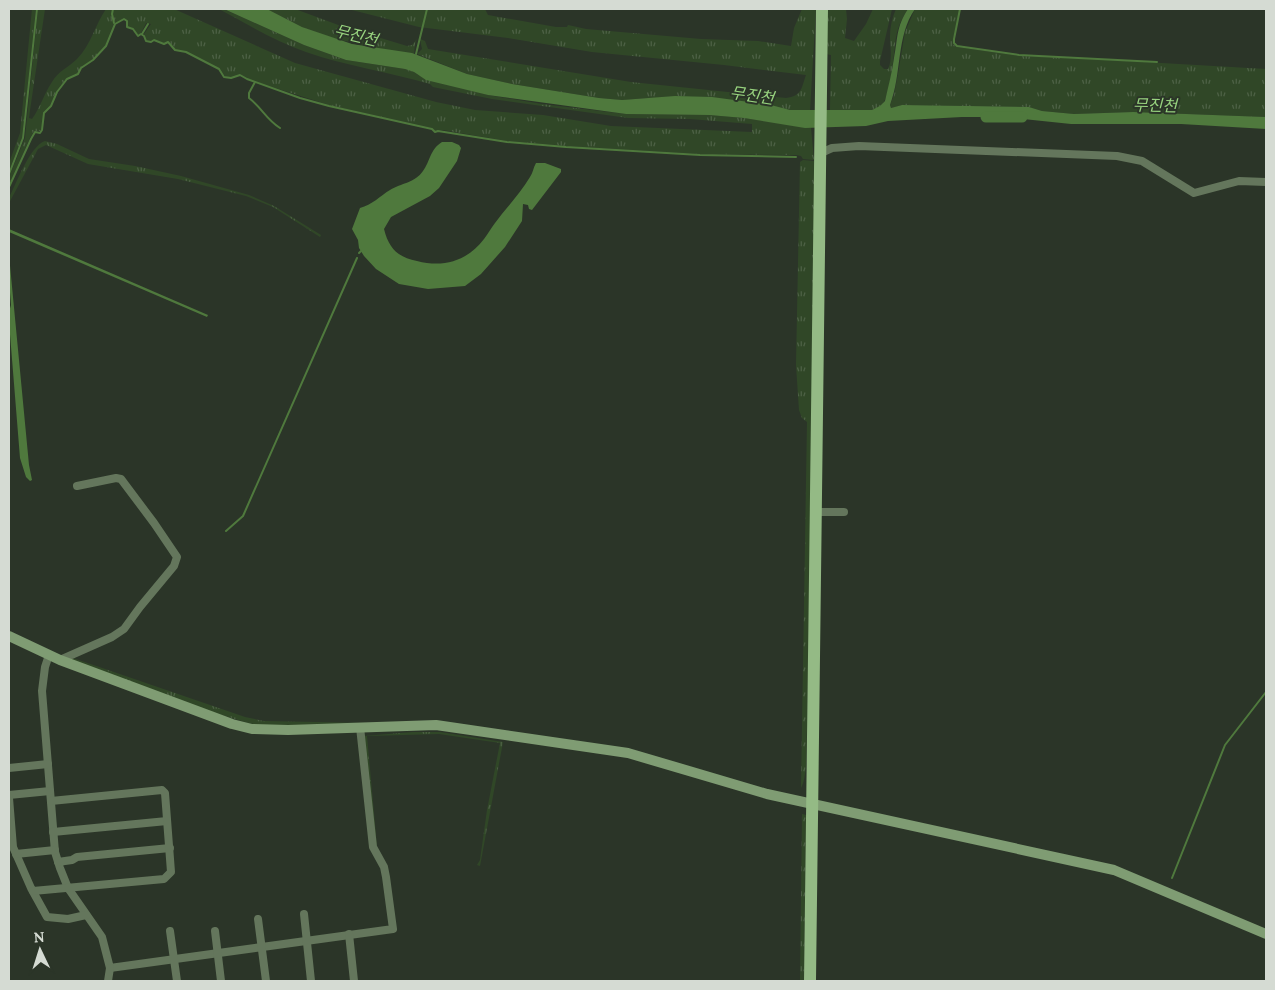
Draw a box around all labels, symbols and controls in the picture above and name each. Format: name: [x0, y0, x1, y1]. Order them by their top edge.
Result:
water label: 무진천: [332, 20, 382, 51]
water label: 무진천: [729, 82, 778, 108]
water label: 무진천: [1133, 95, 1180, 115]
north arrow: [15, 925, 65, 975]
text: N: [33, 928, 45, 946]

